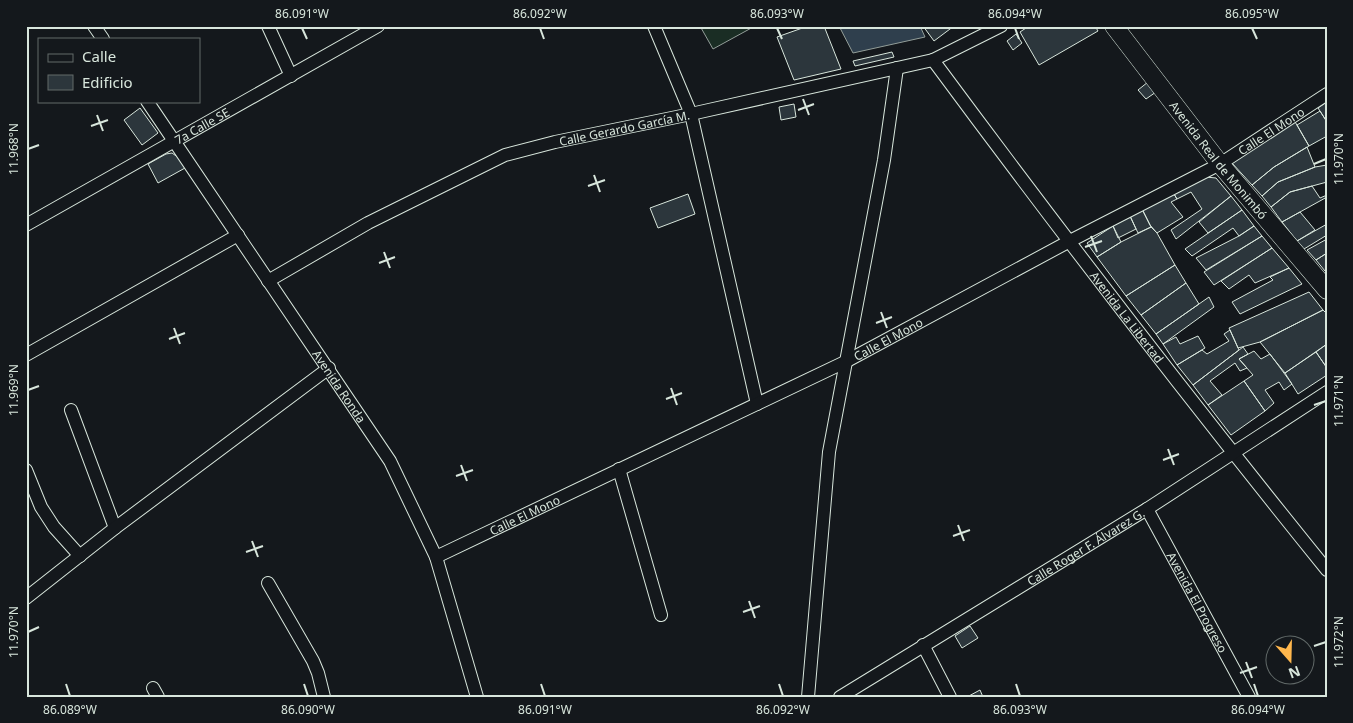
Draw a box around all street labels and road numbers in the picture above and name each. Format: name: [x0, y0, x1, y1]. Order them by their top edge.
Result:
street label: Avenida Real de Monimbó: [1166, 97, 1272, 223]
street label: 7a Calle SE: [171, 103, 232, 148]
street label: Calle El Mono: [1234, 103, 1307, 159]
street label: Calle Gerardo García M.: [557, 106, 691, 149]
street label: Avenida La Libertad: [1086, 268, 1168, 366]
street label: Calle El Mono: [850, 313, 926, 364]
street label: Avenida Ronda: [309, 346, 370, 426]
street label: Calle El Mono: [486, 491, 563, 539]
street label: Calle Roger F. Álvarez G.: [1024, 504, 1148, 589]
street label: Avenida El Progreso: [1163, 549, 1232, 656]

